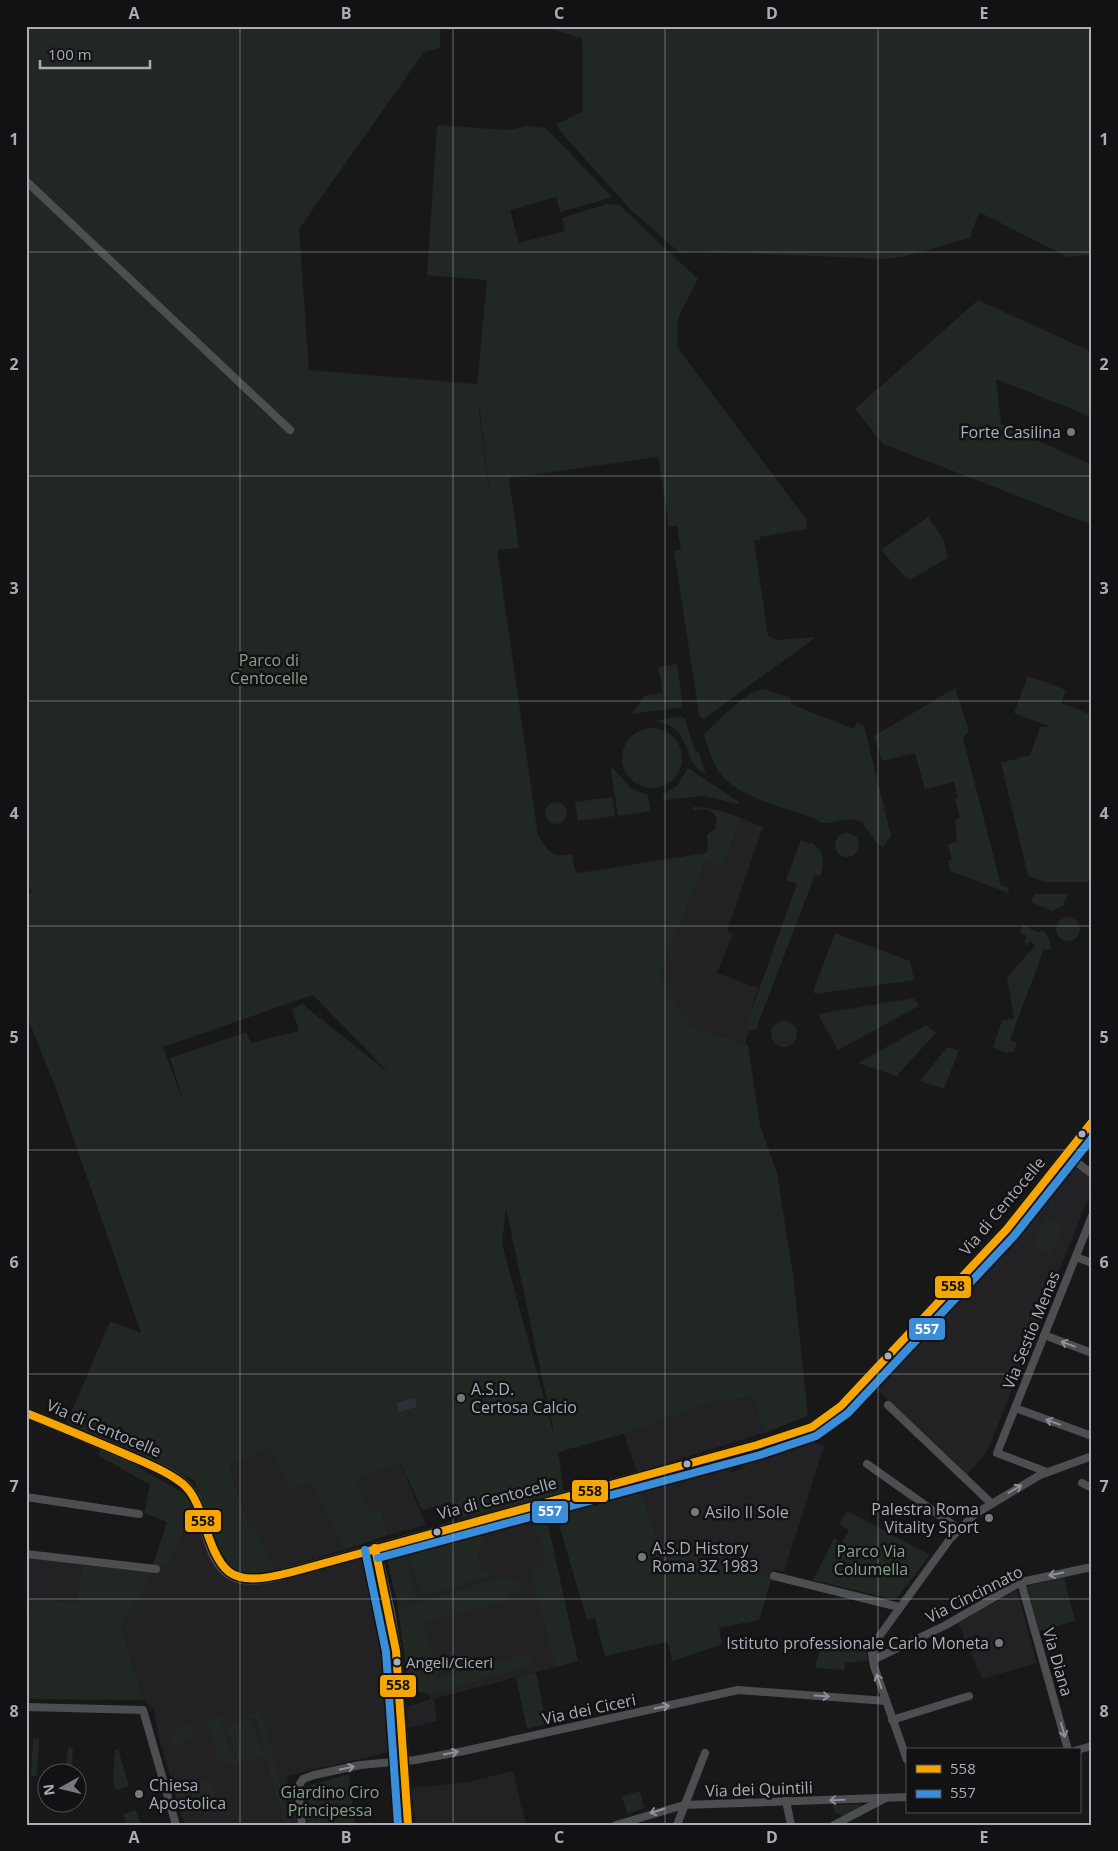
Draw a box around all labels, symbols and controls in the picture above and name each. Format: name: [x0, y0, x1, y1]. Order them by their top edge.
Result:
text: A: [128, 2, 140, 24]
text: B: [341, 2, 351, 24]
text: C: [554, 2, 564, 24]
text: D: [766, 2, 778, 24]
text: E: [980, 2, 989, 24]
scale bar: [40, 38, 150, 70]
text: 100 m: [48, 44, 92, 64]
text: 1: [9, 128, 19, 150]
text: 1: [1099, 128, 1109, 150]
text: 2: [9, 353, 19, 375]
text: 2: [1099, 353, 1109, 375]
place label: Forte Casilina: [960, 421, 1061, 443]
marker: Forte Casilina: [1065, 426, 1077, 438]
text: 3: [9, 577, 19, 599]
text: 3: [1099, 577, 1109, 599]
park label: Parco di Centocelle: [230, 649, 308, 689]
text: 4: [9, 802, 19, 824]
text: 4: [1099, 802, 1109, 824]
text: 5: [9, 1026, 19, 1048]
text: 5: [1099, 1026, 1109, 1048]
unlabelled marker: [1077, 1129, 1087, 1139]
street label: Via di Centocelle: [954, 1152, 1050, 1260]
text: 6: [9, 1251, 19, 1273]
text: 6: [1099, 1251, 1109, 1273]
street label: Via Sestio Menas: [997, 1268, 1065, 1392]
line badge: 558: [934, 1275, 972, 1299]
text: 558: [941, 1276, 965, 1295]
line badge: 557: [908, 1317, 946, 1341]
text: 557: [915, 1319, 939, 1338]
one-way arrow: [1061, 1339, 1076, 1348]
unlabelled marker: [883, 1351, 893, 1361]
place label: A.S.D. Certosa Calcio: [471, 1378, 577, 1418]
marker: A.S.D. Certosa Calcio: [455, 1392, 467, 1404]
street label: Via di Centocelle: [43, 1394, 165, 1462]
one-way arrow: [1046, 1417, 1062, 1426]
unlabelled marker: [682, 1459, 692, 1469]
street label: Via di Centocelle: [435, 1472, 559, 1524]
text: 7: [9, 1475, 19, 1497]
text: 7: [1099, 1475, 1109, 1497]
line badge: 558: [571, 1479, 609, 1503]
text: 558: [578, 1481, 602, 1500]
one-way arrow: [1007, 1483, 1021, 1493]
place label: Palestra Roma Vitality Sport: [871, 1498, 979, 1538]
line badge: 557: [531, 1500, 569, 1524]
text: 557: [538, 1501, 562, 1520]
place label: Asilo Il Sole: [705, 1501, 789, 1523]
marker: Asilo Il Sole: [689, 1506, 701, 1518]
line badge: 558: [184, 1509, 222, 1533]
text: 558: [191, 1511, 215, 1530]
marker: Palestra Roma Vitality Sport: [983, 1512, 995, 1524]
unlabelled marker: [432, 1527, 442, 1537]
place label: A.S.D History Roma 3Z 1983: [652, 1537, 758, 1577]
park label: Parco Via Columella: [834, 1540, 908, 1580]
marker: A.S.D History Roma 3Z 1983: [636, 1551, 648, 1563]
street label: Via Cincinnato: [922, 1560, 1026, 1628]
one-way arrow: [1049, 1569, 1065, 1579]
street label: Via Diana: [1038, 1625, 1078, 1699]
place label: Istituto professionale Carlo Moneta: [726, 1632, 989, 1654]
marker: Istituto professionale Carlo Moneta: [993, 1637, 1005, 1649]
place label: Angeli/Ciceri: [406, 1652, 493, 1672]
marker: Angeli/Ciceri: [392, 1657, 402, 1667]
line badge: 558: [379, 1674, 417, 1698]
one-way arrow: [874, 1674, 883, 1689]
text: 558: [386, 1675, 410, 1694]
street label: Via dei Ciceri: [540, 1688, 638, 1730]
one-way arrow: [814, 1692, 830, 1701]
text: 8: [9, 1700, 19, 1722]
text: 8: [1099, 1700, 1109, 1722]
one-way arrow: [653, 1702, 669, 1711]
one-way arrow: [1058, 1722, 1068, 1738]
one-way arrow: [443, 1748, 459, 1757]
legend: [906, 1748, 1080, 1814]
text: 558: [950, 1758, 976, 1778]
one-way arrow: [339, 1763, 355, 1772]
north arrow: [38, 1764, 88, 1814]
place label: Chiesa Apostolica: [149, 1774, 226, 1814]
street label: Via dei Quintili: [705, 1776, 813, 1802]
park label: Giardino Ciro Principessa: [281, 1781, 379, 1821]
text: 557: [950, 1782, 976, 1802]
text: N: [38, 1783, 59, 1797]
marker: Chiesa Apostolica: [133, 1788, 145, 1800]
one-way arrow: [829, 1795, 845, 1805]
one-way arrow: [650, 1807, 666, 1816]
text: A: [128, 1826, 140, 1848]
text: B: [341, 1826, 351, 1848]
text: C: [554, 1826, 564, 1848]
text: D: [766, 1826, 778, 1848]
text: E: [980, 1826, 989, 1848]

